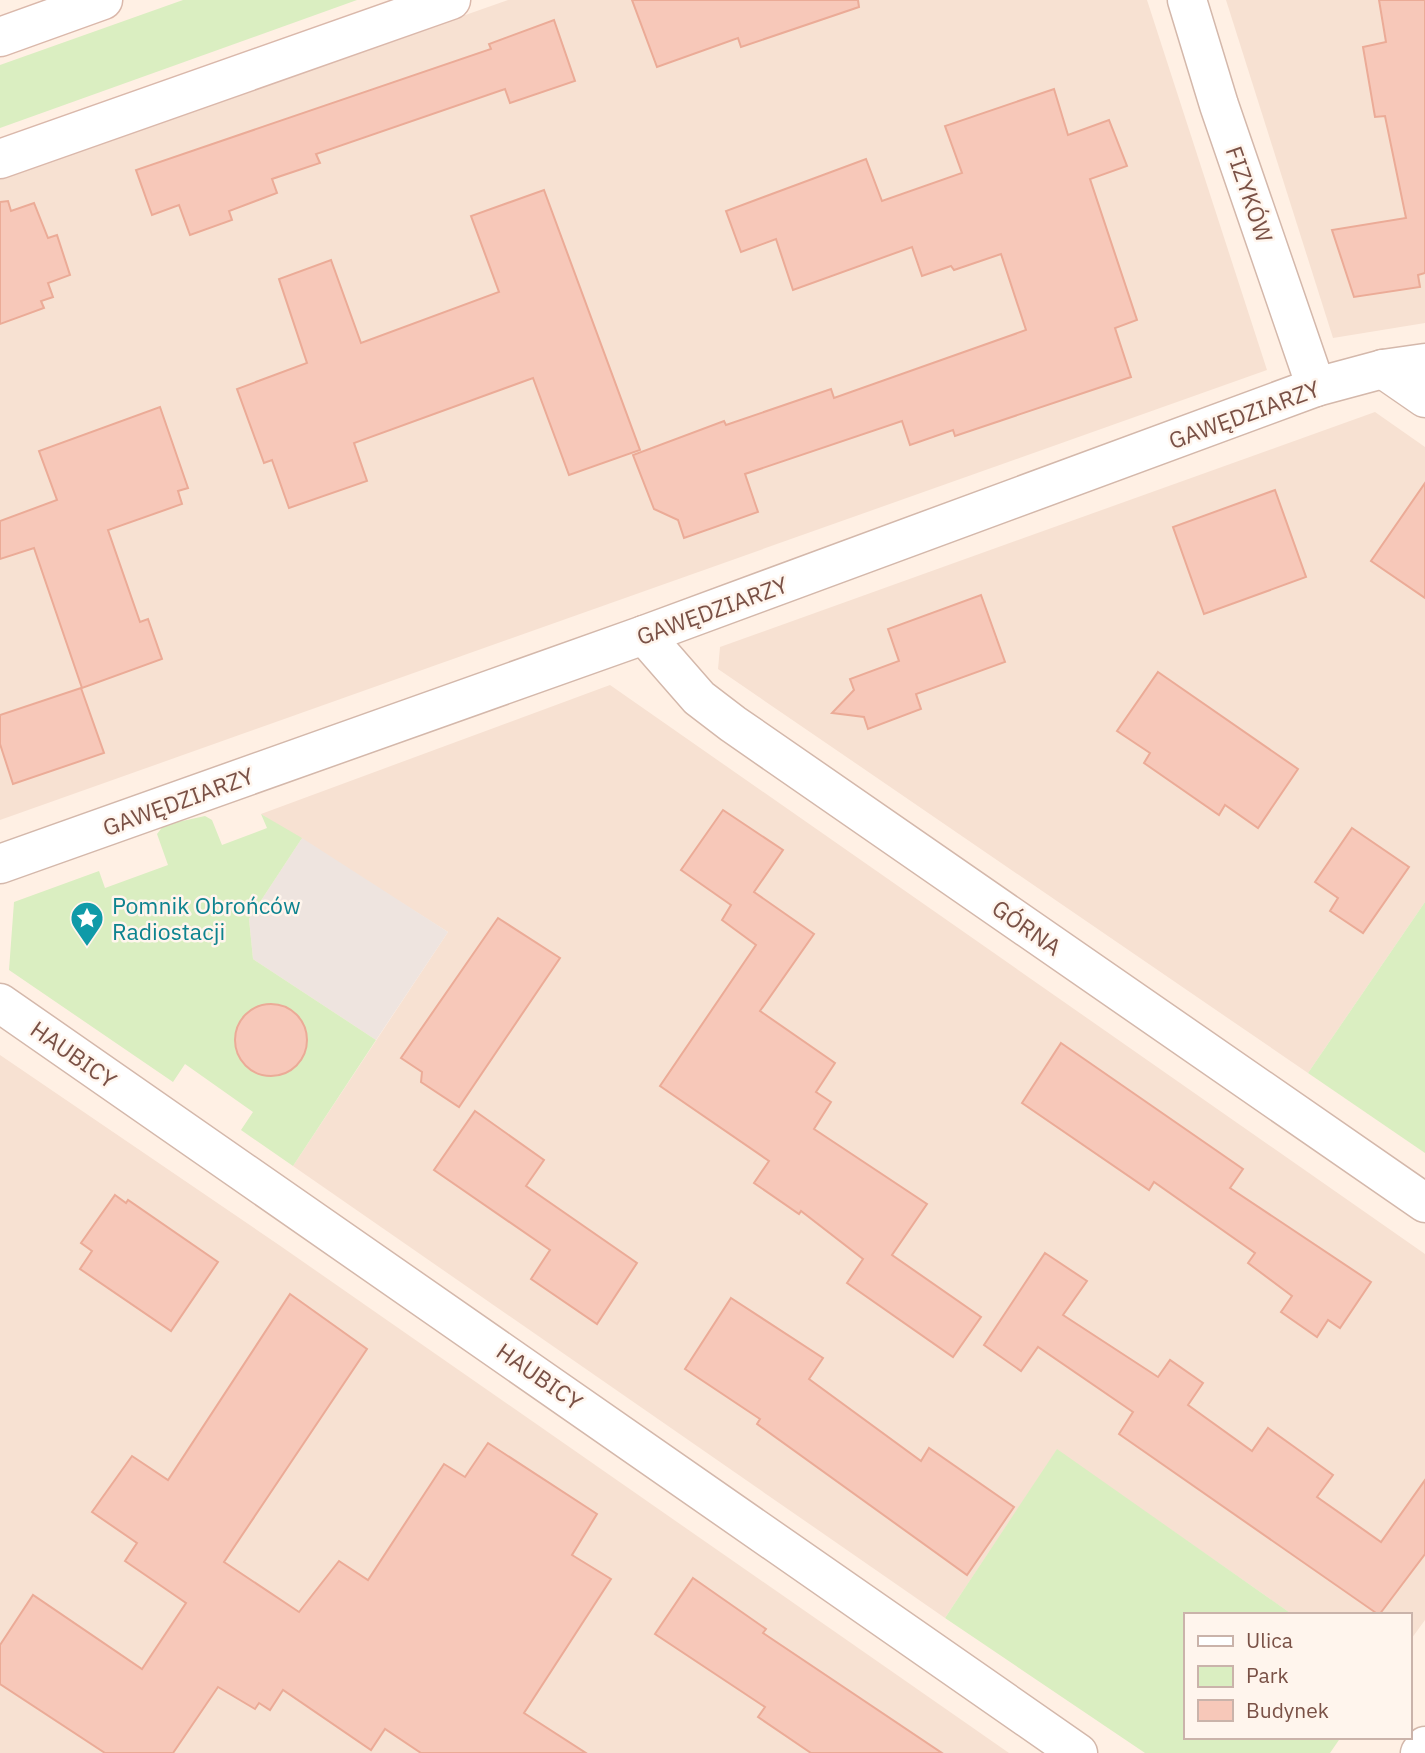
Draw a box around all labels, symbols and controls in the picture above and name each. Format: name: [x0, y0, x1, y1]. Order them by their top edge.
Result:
street label: FIZYKÓW: [1220, 142, 1281, 247]
street label: GAWĘDZIARZY: [1164, 373, 1324, 455]
street label: GAWĘDZIARZY: [632, 569, 792, 651]
street label: GAWĘDZIARZY: [98, 760, 258, 842]
place label: Pomnik Obrońców Radiostacji: [112, 890, 301, 946]
street label: GÓRNA: [986, 892, 1068, 962]
place icon: Pomnik Obrońców Radiostacji: [68, 899, 106, 948]
street label: HAUBICY: [25, 1014, 123, 1095]
street label: HAUBICY: [491, 1336, 589, 1417]
legend: [1184, 1613, 1411, 1739]
text: Ulica: [1246, 1626, 1293, 1654]
text: Park: [1246, 1661, 1289, 1689]
text: Budynek: [1246, 1696, 1329, 1724]

